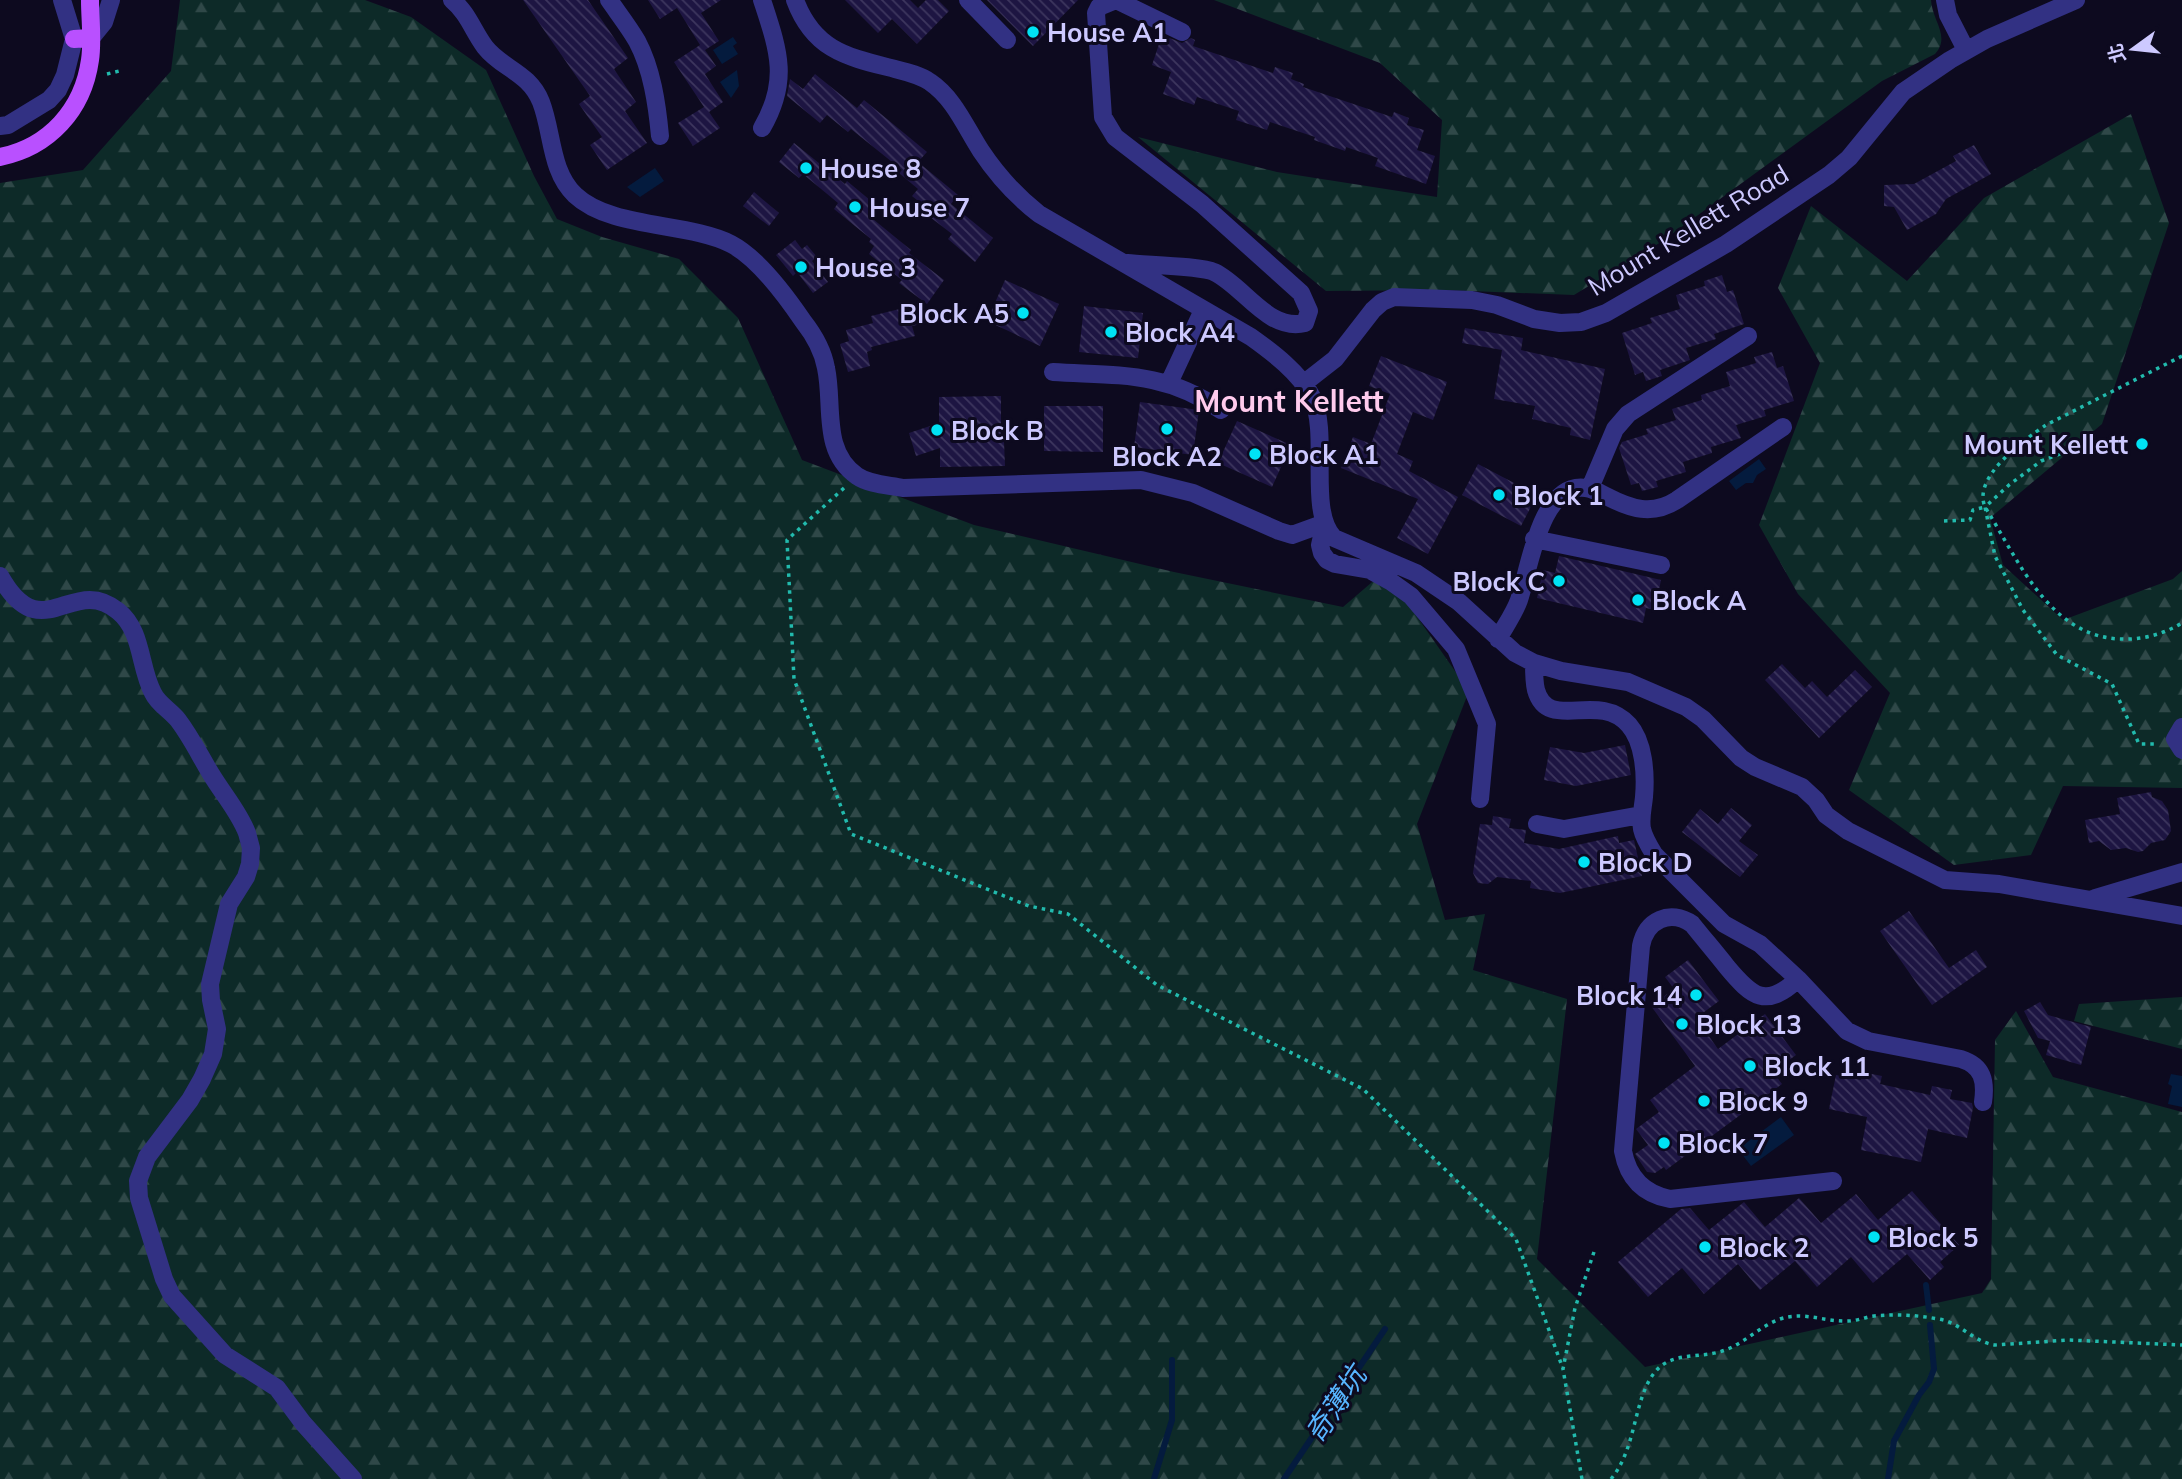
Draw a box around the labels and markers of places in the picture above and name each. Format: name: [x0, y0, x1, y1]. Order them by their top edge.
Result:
place label: House A1: [1047, 16, 1168, 49]
marker: House A1: [1025, 24, 1041, 40]
place label: House 8: [820, 152, 921, 185]
marker: House 8: [798, 160, 814, 176]
place label: House 7: [869, 191, 970, 224]
marker: House 7: [847, 199, 863, 215]
place label: House 3: [815, 251, 916, 284]
marker: House 3: [793, 259, 809, 275]
place label: Block A5: [899, 297, 1009, 330]
marker: Block A5: [1015, 305, 1031, 321]
place label: Block A4: [1125, 316, 1235, 349]
marker: Block A4: [1103, 324, 1119, 340]
place label: Block B: [951, 414, 1044, 447]
marker: Block A2: [1159, 421, 1175, 437]
marker: Block B: [929, 422, 945, 438]
place label: Mount Kellett: [1964, 428, 2128, 461]
marker: Mount Kellett: [2134, 436, 2150, 452]
place label: Block A1: [1269, 438, 1379, 471]
place label: Block A2: [1112, 440, 1222, 473]
marker: Block A1: [1247, 446, 1263, 462]
place label: Block 1: [1513, 479, 1603, 512]
marker: Block 1: [1491, 487, 1507, 503]
place label: Block C: [1452, 565, 1545, 598]
marker: Block C: [1551, 573, 1567, 589]
place label: Block A: [1652, 584, 1747, 617]
marker: Block A: [1630, 592, 1646, 608]
place label: Block D: [1598, 846, 1693, 879]
marker: Block D: [1576, 854, 1592, 870]
place label: Block 14: [1576, 979, 1682, 1012]
marker: Block 14: [1688, 987, 1704, 1003]
place label: Block 13: [1696, 1008, 1802, 1041]
marker: Block 13: [1674, 1016, 1690, 1032]
place label: Block 11: [1764, 1050, 1870, 1083]
marker: Block 11: [1742, 1058, 1758, 1074]
place label: Block 9: [1718, 1085, 1808, 1118]
marker: Block 9: [1696, 1093, 1712, 1109]
place label: Block 7: [1678, 1127, 1768, 1160]
marker: Block 7: [1656, 1135, 1672, 1151]
place label: Block 5: [1888, 1221, 1978, 1254]
marker: Block 5: [1866, 1229, 1882, 1245]
place label: Block 2: [1719, 1231, 1809, 1264]
marker: Block 2: [1697, 1239, 1713, 1255]

